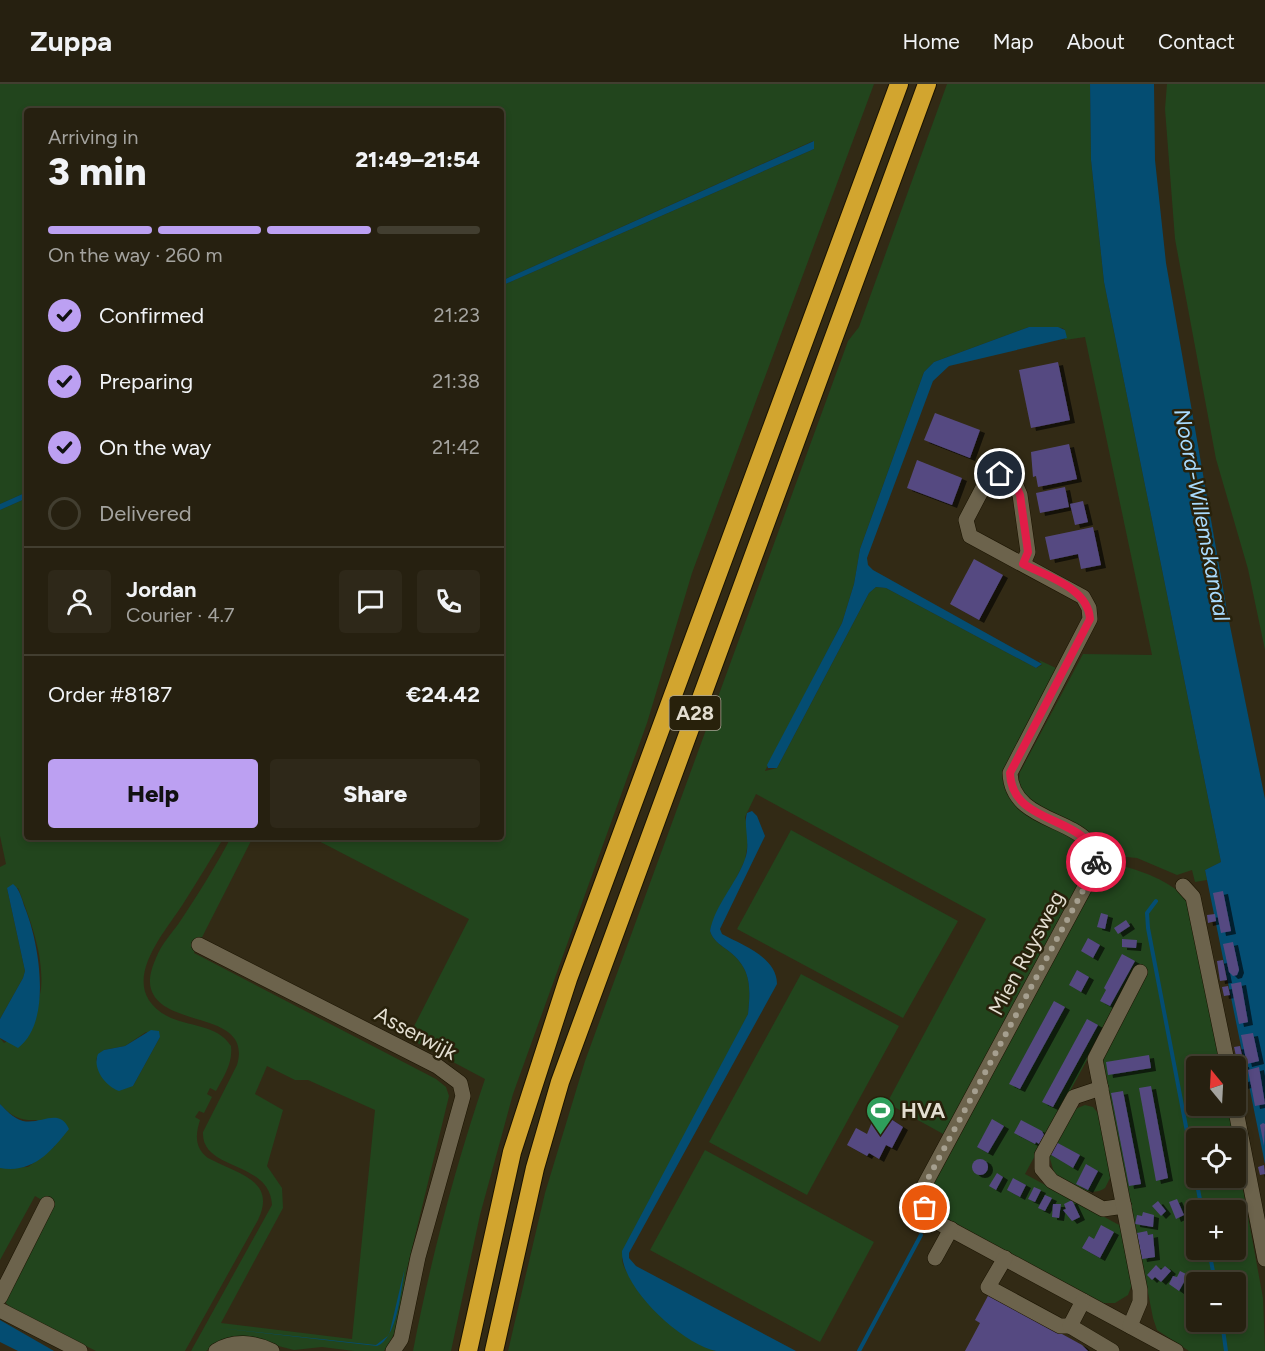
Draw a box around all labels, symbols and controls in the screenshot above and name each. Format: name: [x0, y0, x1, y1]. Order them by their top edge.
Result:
text: Zuppa: [30, 24, 112, 58]
text: Home: [903, 29, 960, 54]
text: Map: [993, 29, 1034, 54]
text: About: [1067, 29, 1125, 54]
text: Contact: [1158, 29, 1235, 54]
text: Arriving in: [48, 125, 138, 149]
text: 21:49–21:54: [355, 146, 480, 173]
text: 3 min: [48, 148, 146, 195]
text: On the way · 260 m: [48, 243, 222, 267]
icon: check: [48, 299, 81, 332]
text: Confirmed: [99, 302, 204, 329]
text: 21:23: [433, 303, 480, 327]
icon: check: [48, 365, 81, 398]
text: Preparing: [99, 368, 193, 395]
text: 21:38: [432, 369, 480, 393]
water label: Noord-Willemskanaal: [1168, 407, 1236, 623]
icon: check: [48, 431, 81, 464]
text: On the way: [99, 434, 211, 461]
text: 21:42: [432, 435, 480, 459]
pin: [974, 448, 1025, 499]
icon: home: [983, 457, 1016, 490]
text: Delivered: [99, 500, 192, 527]
button: person: [48, 570, 111, 633]
button: chat: [339, 570, 402, 633]
button: phone: [417, 570, 480, 633]
text: Jordan: [126, 576, 197, 603]
text: Courier · 4.7: [126, 603, 235, 627]
text: Order #8187: [48, 681, 172, 708]
text: €24.42: [406, 681, 480, 708]
road number: A28: [670, 696, 720, 730]
button: Help: [48, 759, 258, 828]
button: Share: [270, 759, 480, 828]
courier: [1066, 832, 1126, 892]
icon: bike: [1080, 846, 1113, 879]
street label: Mien Ruysweg: [983, 887, 1069, 1019]
street label: Asserwijk: [371, 1001, 462, 1065]
north arrow: [1186, 1056, 1246, 1116]
map controls: [1186, 1056, 1246, 1332]
sports icon: HVA: [864, 1094, 896, 1136]
place label: HVA: [901, 1098, 945, 1123]
button: locate: [1186, 1128, 1246, 1188]
pin: [899, 1182, 950, 1233]
icon: bag: [908, 1191, 941, 1224]
button: +: [1186, 1200, 1246, 1260]
button: −: [1186, 1272, 1246, 1332]

